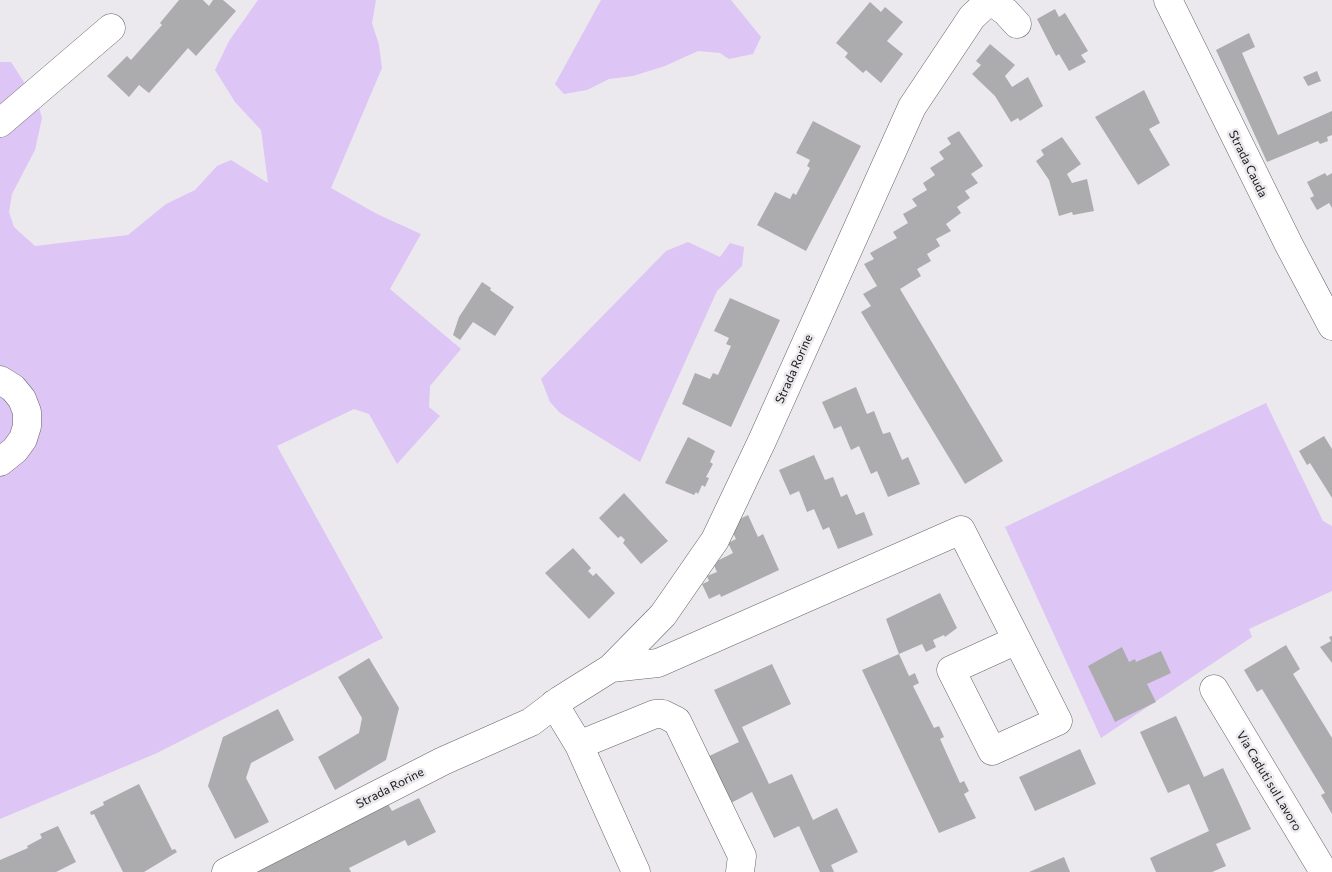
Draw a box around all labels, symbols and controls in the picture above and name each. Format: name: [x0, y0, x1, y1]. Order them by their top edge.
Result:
street label: Strada Cauda: [1226, 128, 1270, 200]
street label: Strada Rorine: [772, 332, 816, 406]
street label: Via Caduti sul Lavoro: [1234, 729, 1304, 833]
street label: Strada Rorine: [354, 765, 426, 811]

